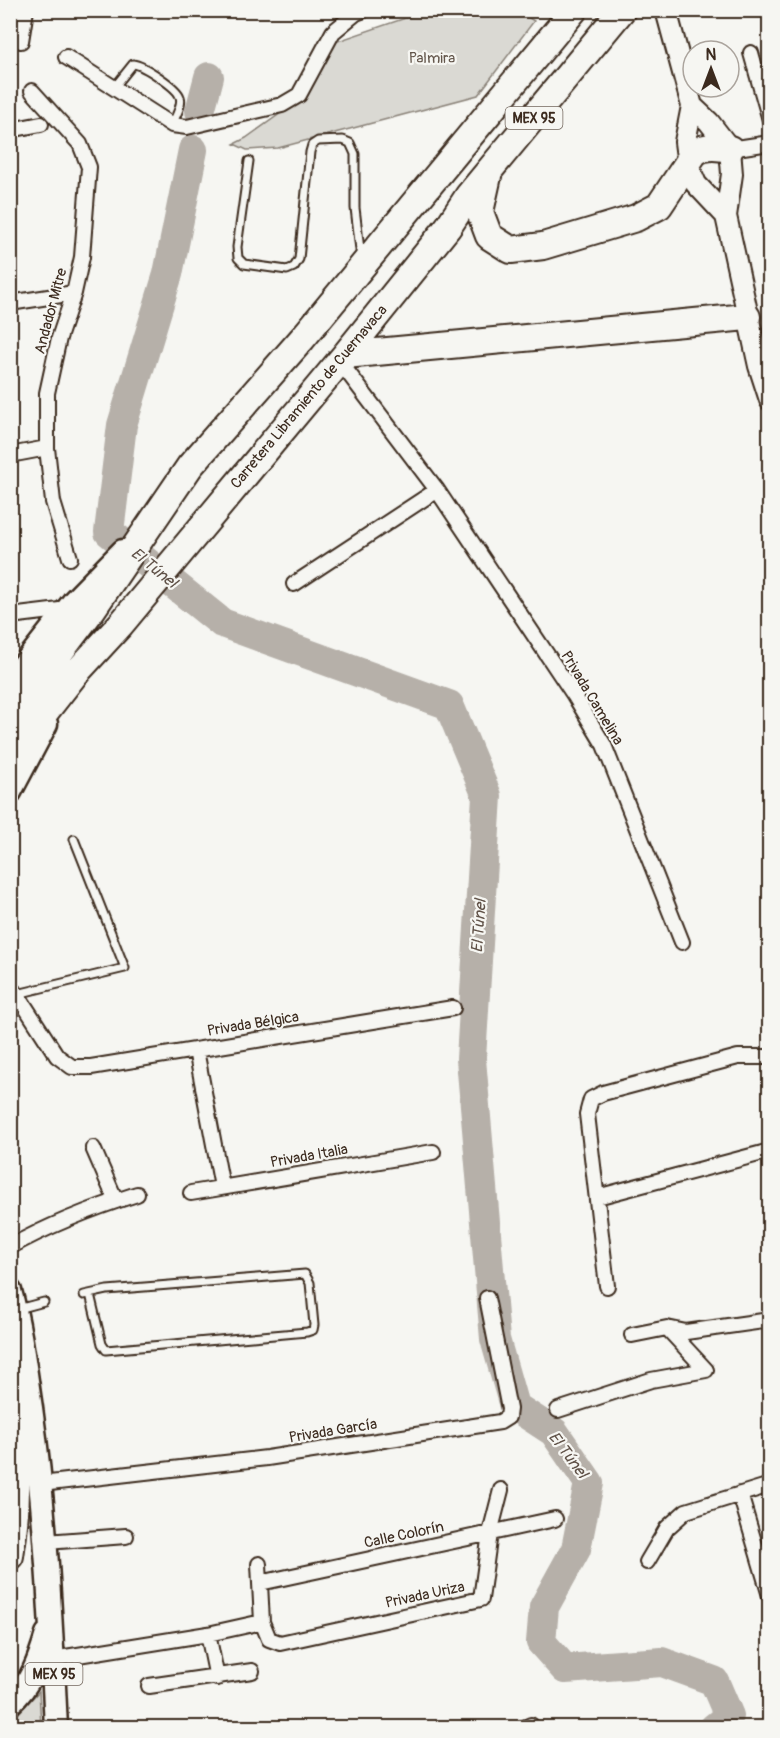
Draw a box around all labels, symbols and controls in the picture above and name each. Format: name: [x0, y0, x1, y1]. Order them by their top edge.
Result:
north arrow: [681, 39, 741, 99]
text: N: [706, 45, 717, 65]
park label: Palmira: [409, 49, 455, 68]
road number: MEX 95: [506, 107, 562, 129]
street label: Andador Mitre: [30, 265, 72, 356]
street label: Carretera Libramiento de Cuernavaca: [226, 301, 392, 493]
water label: El Túnel: [127, 543, 183, 594]
street label: Privada Camelina: [556, 648, 628, 748]
water label: El Túnel: [467, 896, 491, 953]
street label: Privada Bélgica: [206, 1007, 300, 1041]
street label: Privada Italia: [269, 1140, 349, 1172]
street label: Privada García: [288, 1415, 378, 1447]
water label: El Túnel: [544, 1428, 593, 1484]
street label: Calle Colorín: [362, 1517, 446, 1553]
street label: Privada Uriza: [384, 1577, 466, 1613]
road number: MEX 95: [26, 1663, 82, 1685]

